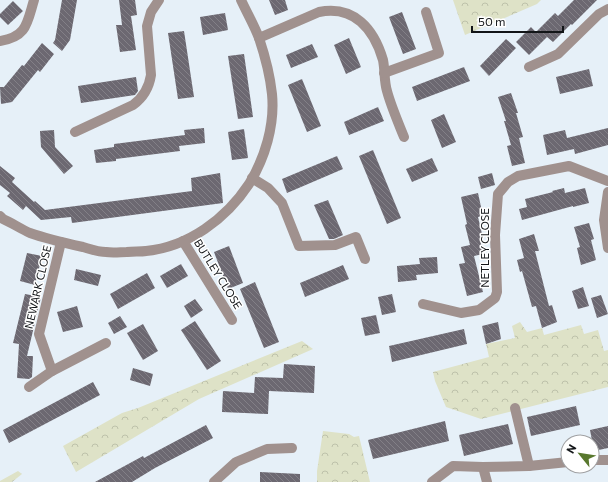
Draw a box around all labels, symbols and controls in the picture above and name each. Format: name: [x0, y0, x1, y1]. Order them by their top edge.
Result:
scale bar: [472, 8, 563, 34]
text: 50 m: [478, 14, 506, 28]
street label: NETLEY CLOSE: [478, 208, 491, 288]
street label: BUTLEY CLOSE: [192, 236, 245, 311]
street label: NEWARK CLOSE: [22, 244, 53, 330]
north arrow: [560, 434, 600, 474]
text: N: [563, 442, 579, 456]

